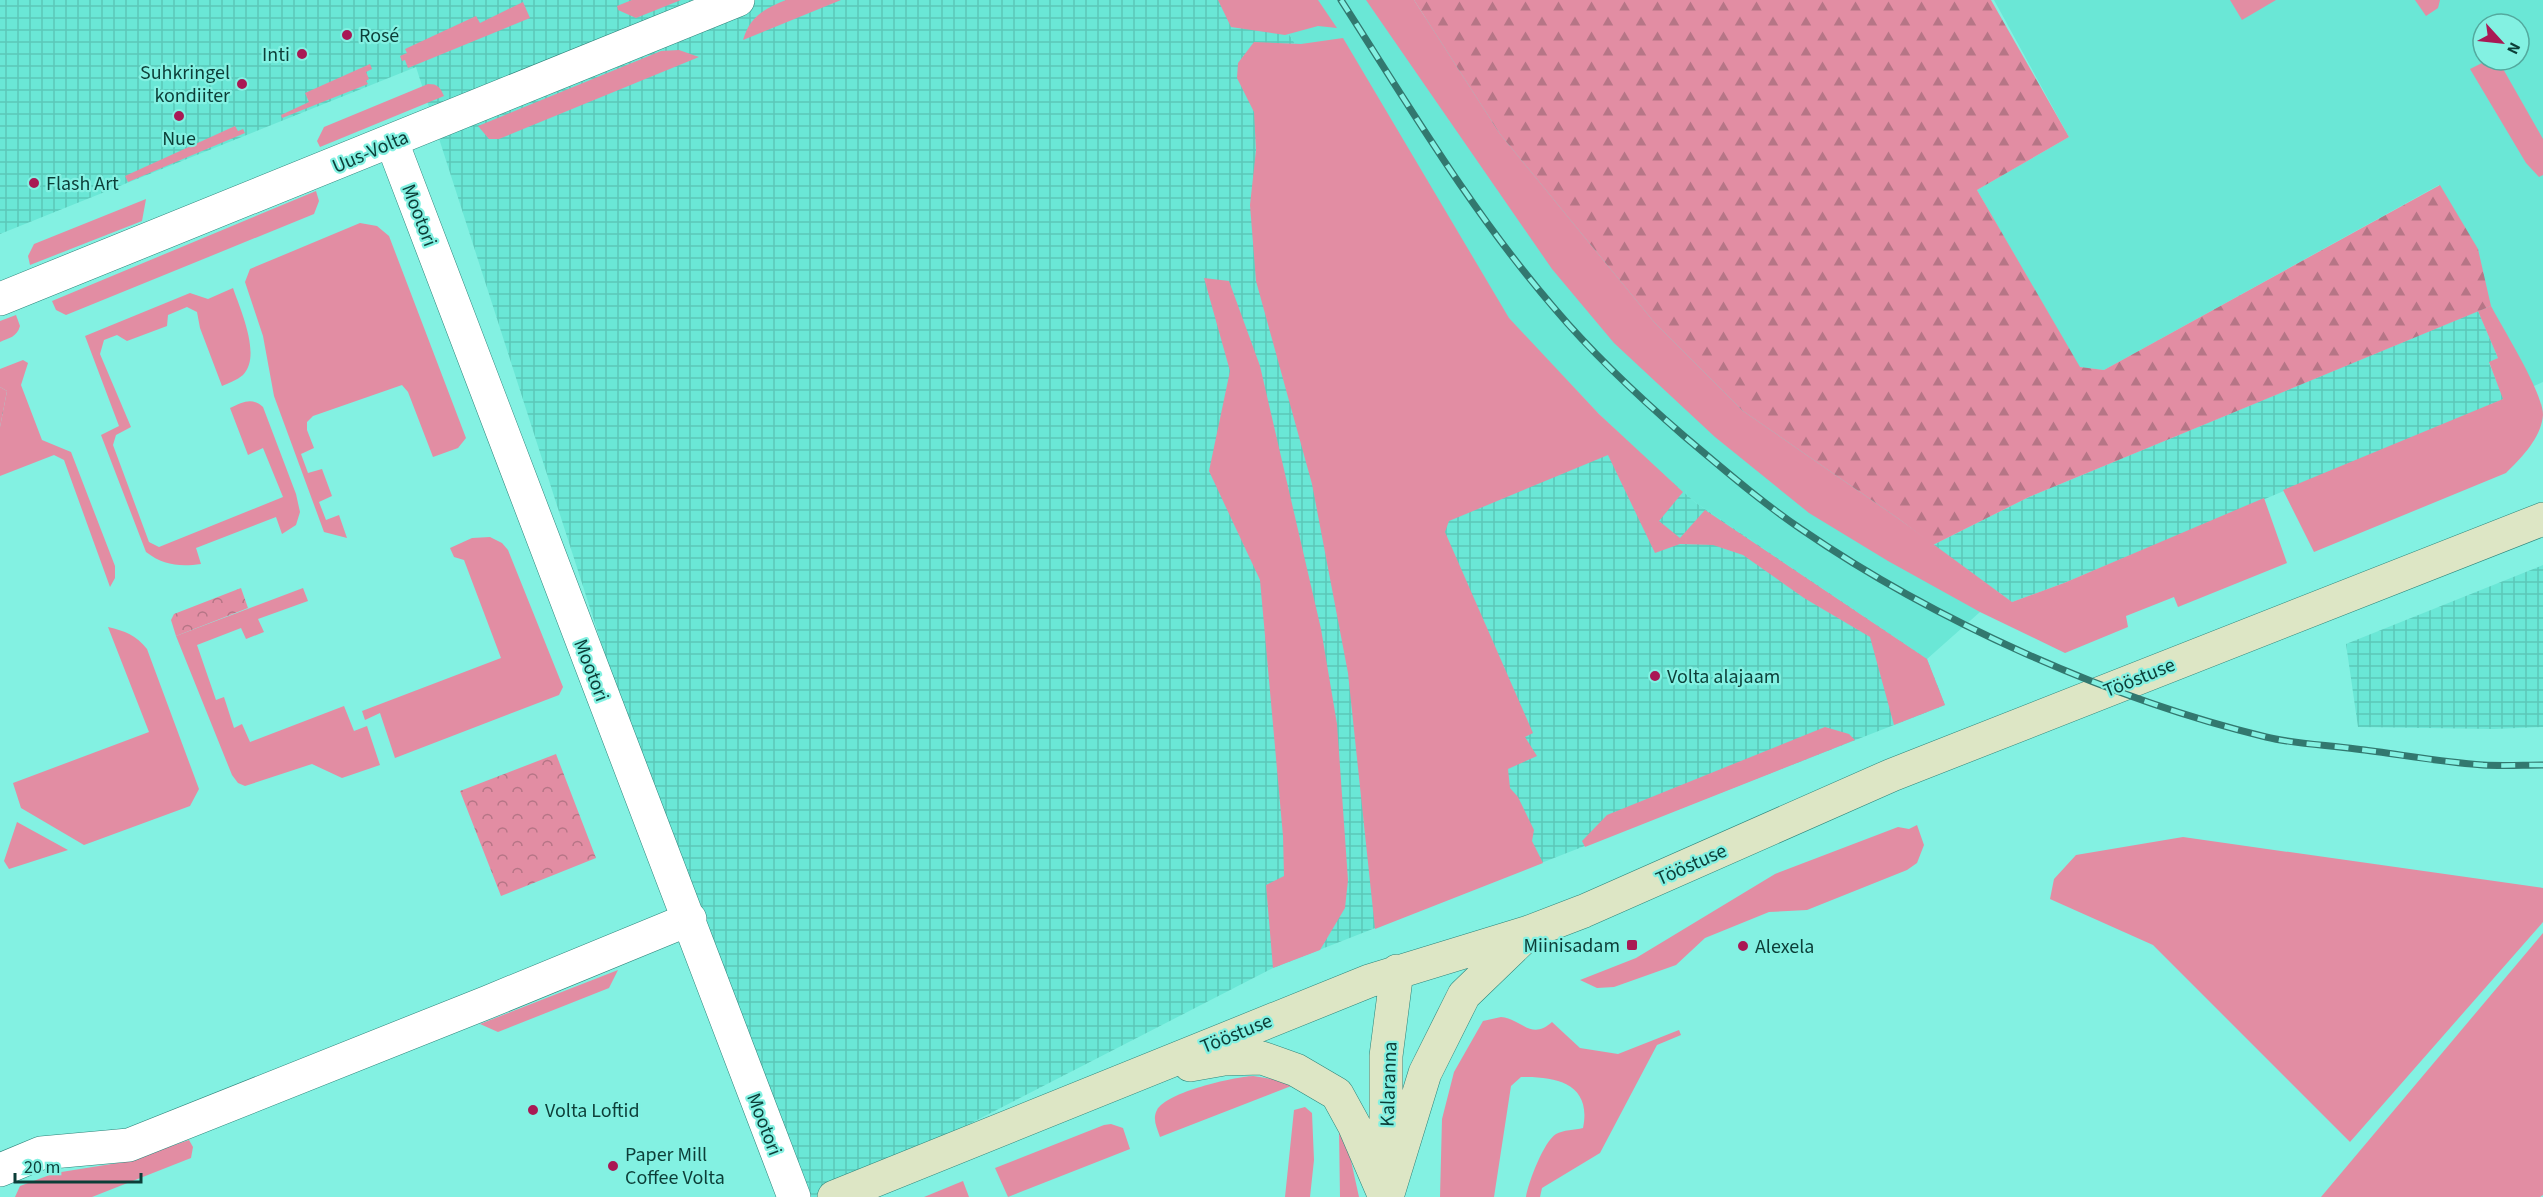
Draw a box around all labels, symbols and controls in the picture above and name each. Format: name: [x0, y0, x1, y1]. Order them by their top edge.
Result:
north arrow: [2471, 12, 2531, 72]
place label: Rosé: [359, 22, 399, 50]
marker: Rosé: [340, 28, 354, 42]
text: N: [2501, 39, 2526, 58]
place label: Inti: [262, 41, 290, 69]
marker: Inti: [295, 47, 309, 61]
place label: Suhkringel kondiiter: [140, 59, 230, 110]
marker: Suhkringel kondiiter: [235, 77, 249, 91]
marker: Nue: [172, 109, 186, 123]
street label: Uus-Volta: [328, 123, 413, 181]
place label: Nue: [162, 125, 196, 153]
place label: Flash Art: [46, 170, 119, 198]
marker: Flash Art: [27, 176, 41, 190]
street label: Mootori: [394, 180, 444, 251]
street label: Mootori: [566, 635, 616, 706]
street label: Tööstuse: [2099, 651, 2179, 705]
place label: Volta alajaam: [1667, 663, 1780, 691]
marker: Volta alajaam: [1648, 669, 1662, 683]
street label: Tööstuse: [1651, 837, 1731, 893]
place label: Miinisadam: [1524, 932, 1620, 960]
place label: Alexela: [1755, 933, 1814, 961]
marker: Miinisadam: [1625, 938, 1639, 952]
marker: Alexela: [1736, 939, 1750, 953]
street label: Tööstuse: [1196, 1007, 1276, 1061]
street label: Kalaranna: [1374, 1041, 1404, 1127]
street label: Mootori: [739, 1089, 789, 1160]
place label: Volta Loftid: [545, 1097, 640, 1125]
marker: Volta Loftid: [526, 1103, 540, 1117]
place label: Paper Mill Coffee Volta: [625, 1141, 725, 1192]
scale bar: [15, 1146, 141, 1184]
text: 20 m: [24, 1155, 60, 1180]
marker: Paper Mill Coffee Volta: [606, 1159, 620, 1173]

